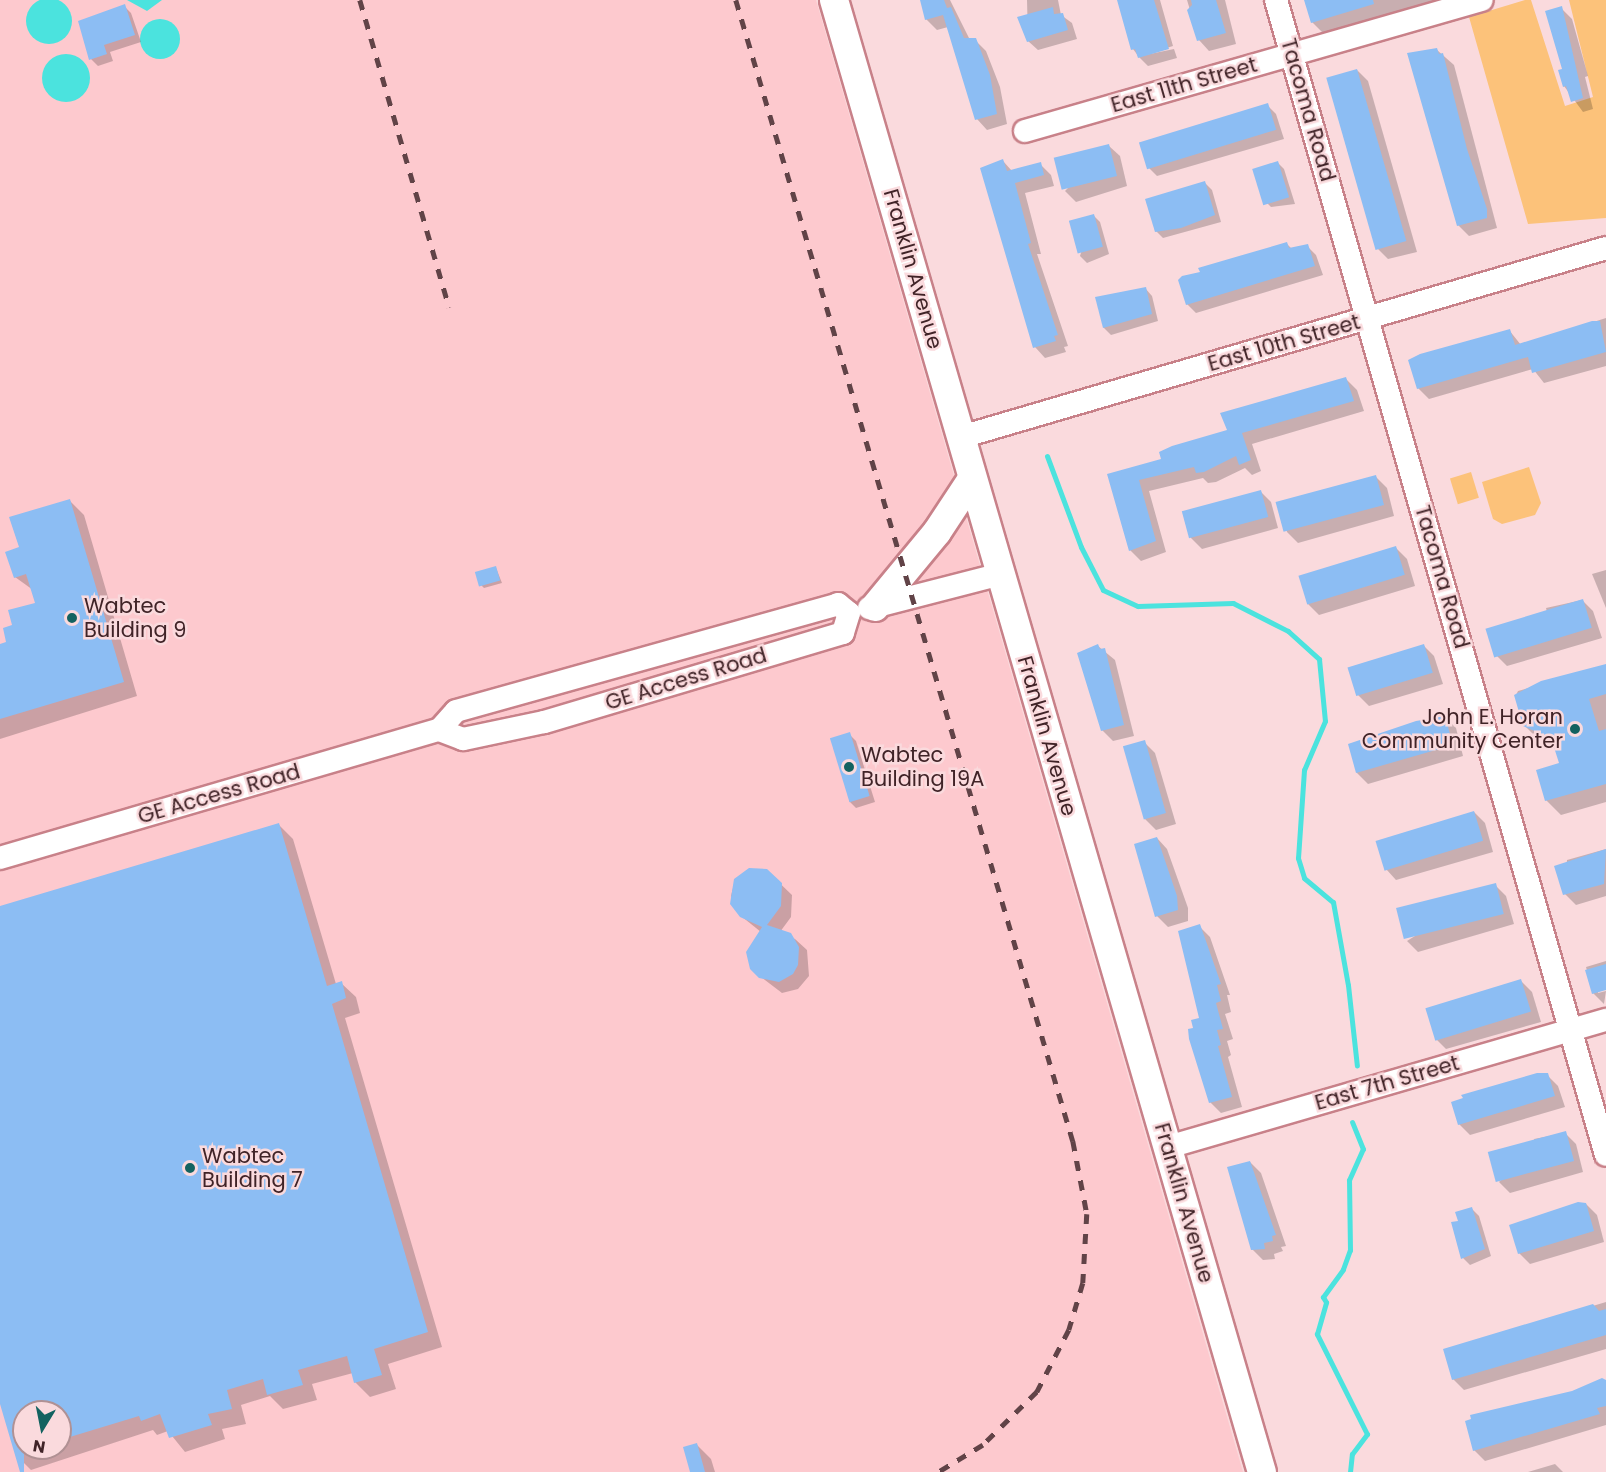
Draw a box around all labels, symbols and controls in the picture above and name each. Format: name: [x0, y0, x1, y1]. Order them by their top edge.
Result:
street label: Tacoma Road: [1276, 36, 1340, 184]
street label: East 11th Street: [1108, 52, 1260, 118]
street label: Franklin Avenue: [878, 186, 948, 352]
street label: East 10th Street: [1205, 309, 1363, 377]
street label: Tacoma Road: [1410, 503, 1474, 651]
place label: Wabtec Building 9: [84, 593, 186, 643]
marker: Wabtec Building 9: [65, 611, 79, 625]
street label: GE Access Road: [602, 642, 770, 716]
street label: Franklin Avenue: [1012, 653, 1082, 819]
place label: John E. Horan Community Center: [1362, 704, 1563, 754]
marker: John E. Horan Community Center: [1568, 722, 1582, 736]
place label: Wabtec Building 19A: [861, 742, 984, 792]
street label: GE Access Road: [135, 759, 303, 829]
marker: Wabtec Building 19A: [842, 760, 856, 774]
street label: East 7th Street: [1312, 1050, 1462, 1116]
street label: Franklin Avenue: [1149, 1120, 1219, 1286]
place label: Wabtec Building 7: [202, 1143, 303, 1193]
marker: Wabtec Building 7: [183, 1161, 197, 1175]
north arrow: [12, 1400, 72, 1460]
text: N: [31, 1434, 47, 1459]

